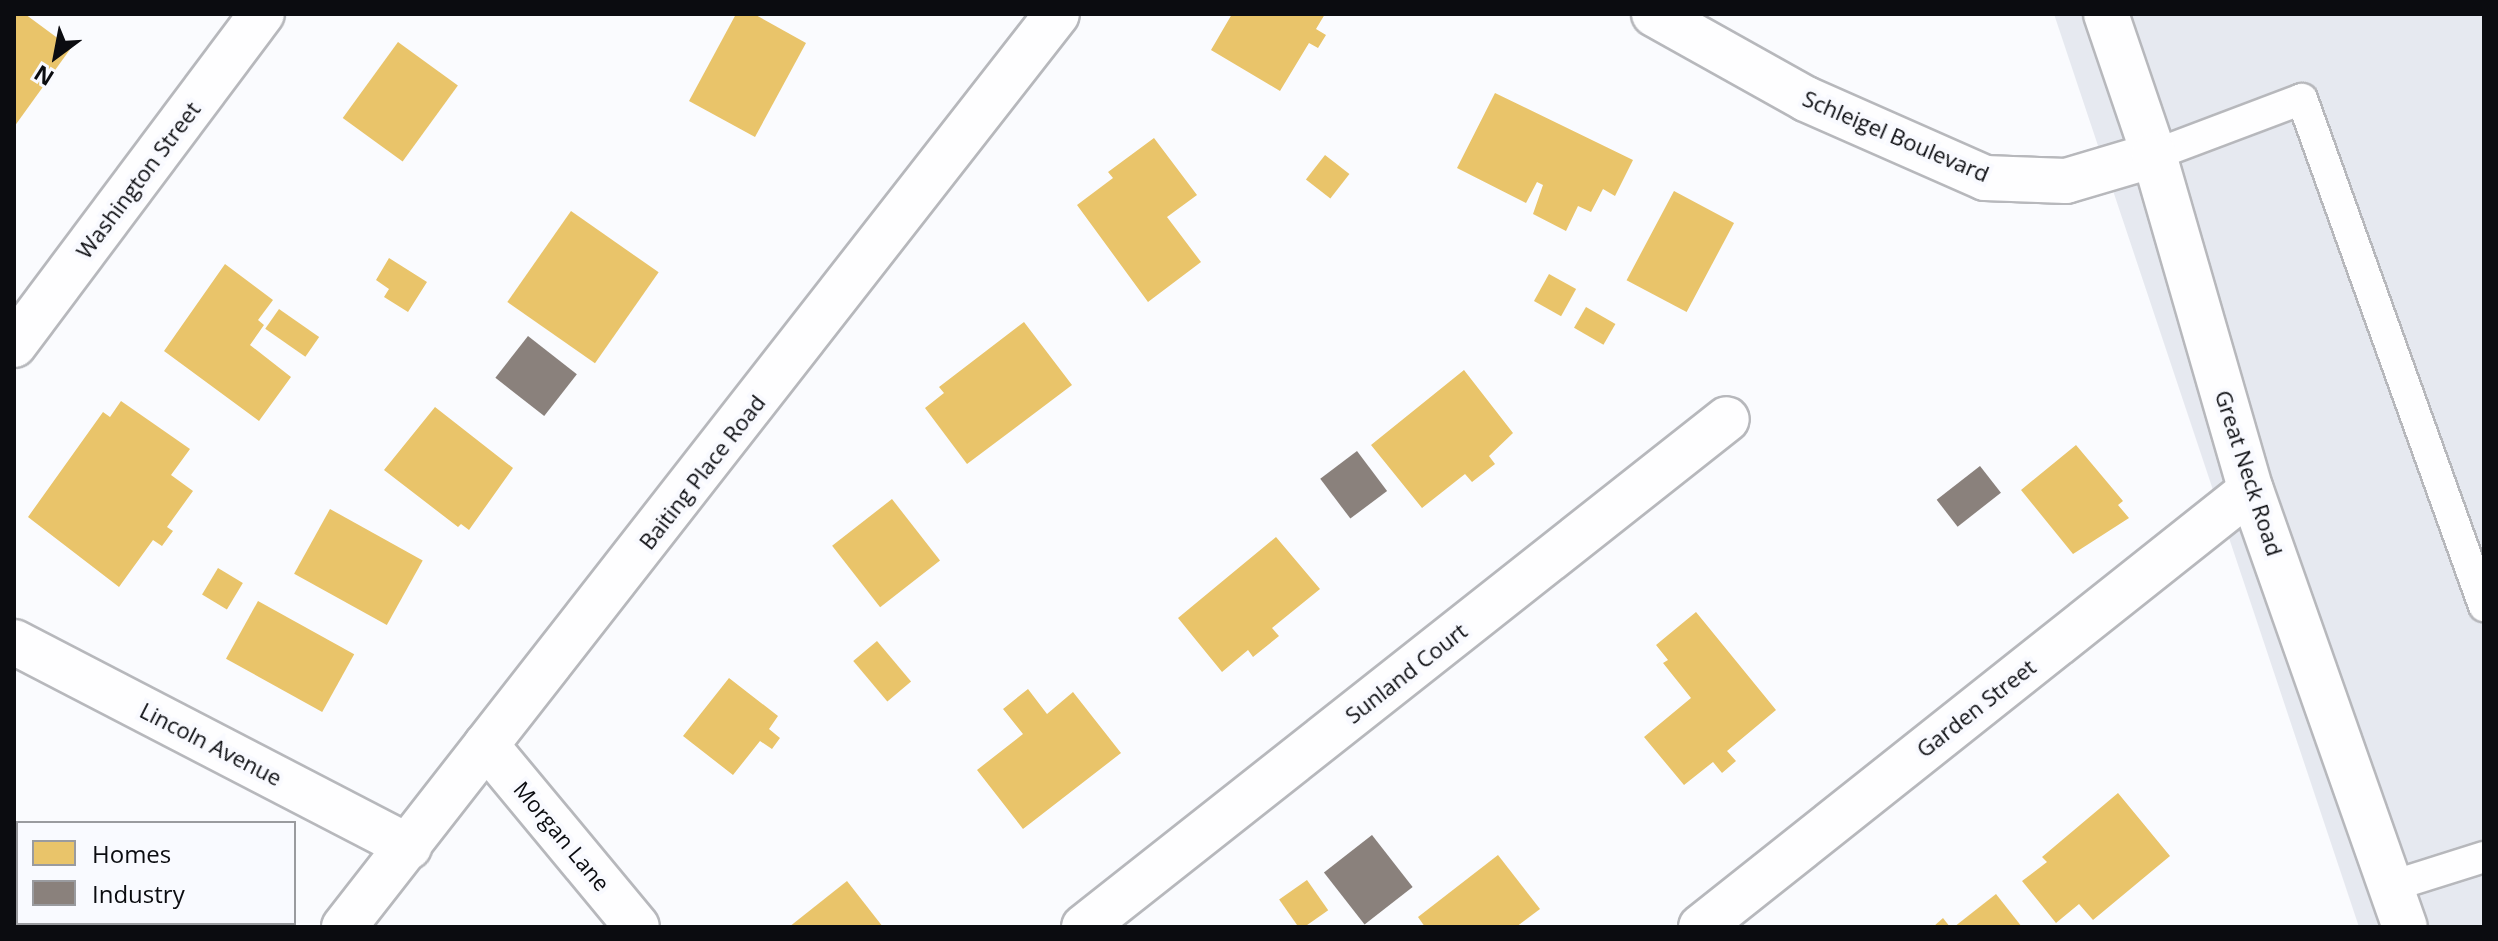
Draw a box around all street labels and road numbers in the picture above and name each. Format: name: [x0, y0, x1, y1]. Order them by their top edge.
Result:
street label: Schleigel Boulevard: [1799, 85, 1993, 187]
street label: Washington Street: [71, 96, 205, 264]
street label: Great Neck Road: [2210, 387, 2288, 559]
street label: Baiting Place Road: [634, 390, 770, 554]
street label: Sunland Court: [1340, 617, 1472, 729]
street label: Garden Street: [1911, 653, 2041, 763]
street label: Lincoln Avenue: [136, 697, 286, 791]
street label: Morgan Lane: [509, 776, 615, 896]

